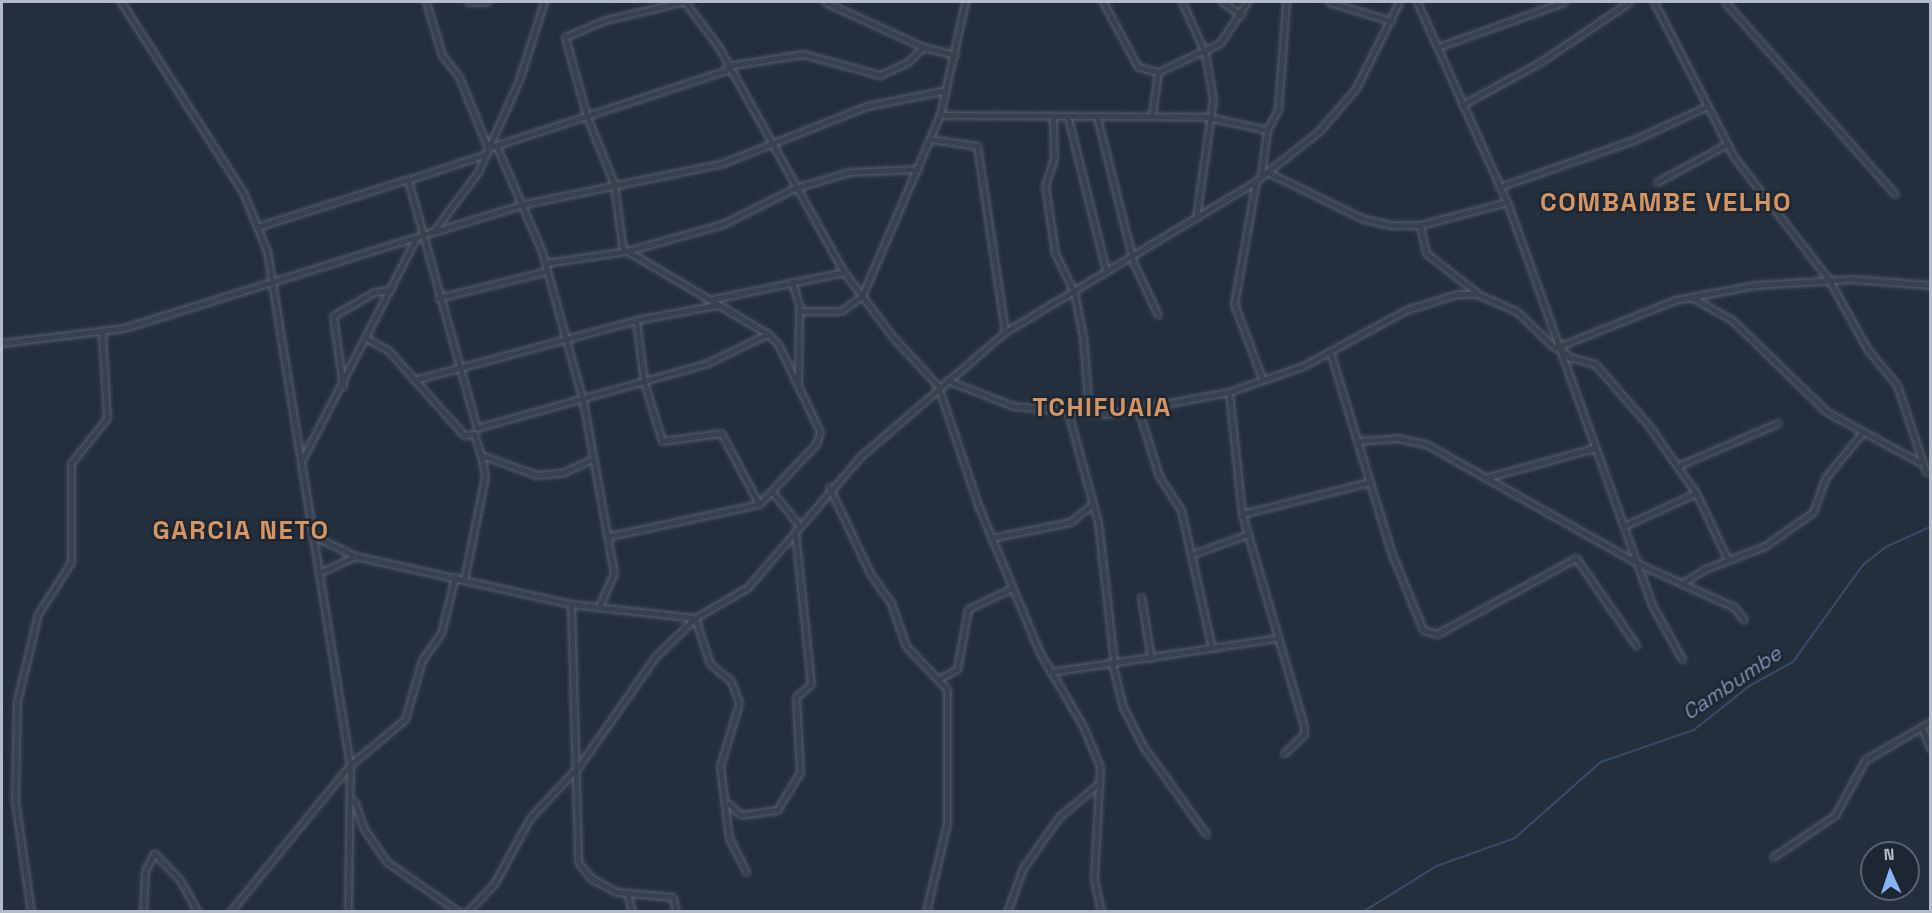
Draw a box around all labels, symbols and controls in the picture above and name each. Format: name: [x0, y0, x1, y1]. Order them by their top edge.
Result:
district label: COMBAMBE VELHO: [1540, 187, 1792, 219]
district label: TCHIFUAIA: [1032, 392, 1172, 424]
district label: GARCIA NETO: [152, 515, 330, 547]
water label: Cambumbe: [1678, 641, 1786, 725]
north arrow: [1860, 841, 1920, 901]
text: N: [1883, 844, 1895, 865]

